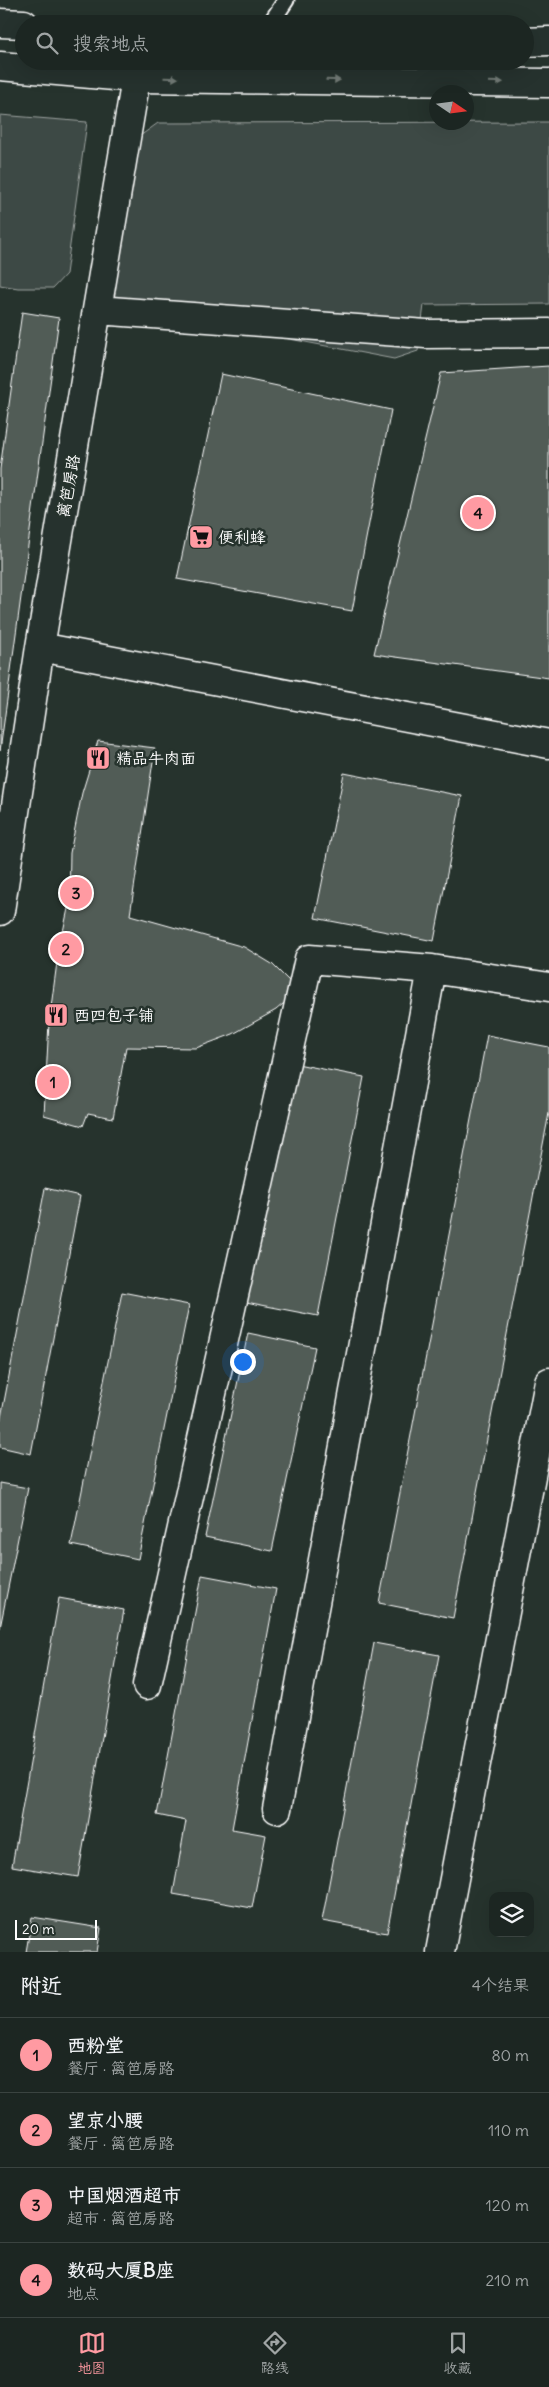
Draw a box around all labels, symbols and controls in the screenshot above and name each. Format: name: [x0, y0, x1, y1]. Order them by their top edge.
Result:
search box: [15, 15, 534, 70]
icon: search: [33, 29, 61, 57]
text: 搜索地点: [73, 31, 149, 55]
one-way arrow: [163, 74, 179, 82]
one-way arrow: [326, 76, 342, 84]
one-way arrow: [488, 78, 504, 86]
north arrow: [429, 85, 474, 130]
street label: 篱笆房路: [53, 453, 83, 519]
pin: 4: [462, 494, 494, 532]
supermarket icon: 便利蜂: [188, 524, 214, 550]
place label: 便利蜂: [218, 527, 266, 547]
restaurant icon: 精品牛肉面: [85, 745, 111, 771]
place label: 精品牛肉面: [116, 748, 196, 768]
pin: 3: [60, 874, 92, 912]
pin: 2: [50, 930, 82, 968]
restaurant icon: 西四包子铺: [43, 1002, 69, 1028]
place label: 西四包子铺: [74, 1005, 154, 1025]
pin: 1: [37, 1063, 69, 1101]
your location: [230, 1349, 256, 1375]
map controls: [489, 1892, 534, 1937]
button: layers: [489, 1892, 534, 1937]
scale bar: [15, 1917, 98, 1940]
text: 20 m: [22, 1920, 55, 1938]
text: 附近: [20, 1972, 62, 1999]
text: 4个结果: [472, 1975, 529, 1995]
text: 西粉堂: [67, 2033, 124, 2057]
text: 1: [33, 2045, 39, 2065]
text: 80 m: [491, 2045, 529, 2065]
text: 餐厅 · 篱笆房路: [67, 2058, 174, 2078]
text: 望京小腰: [67, 2108, 143, 2132]
text: 2: [32, 2120, 40, 2140]
text: 110 m: [488, 2120, 529, 2140]
text: 餐厅 · 篱笆房路: [67, 2133, 174, 2153]
text: 中国烟酒超市: [67, 2183, 181, 2207]
text: 3: [31, 2195, 41, 2215]
text: 120 m: [486, 2195, 529, 2215]
text: 超市 · 篱笆房路: [67, 2208, 174, 2228]
text: 数码大厦B座: [67, 2258, 174, 2282]
text: 4: [31, 2270, 41, 2290]
text: 210 m: [486, 2270, 529, 2290]
text: 地点: [67, 2283, 99, 2303]
tab: 地图: [78, 2329, 106, 2377]
tab: 路线: [261, 2329, 289, 2377]
tab: 收藏: [444, 2329, 472, 2377]

